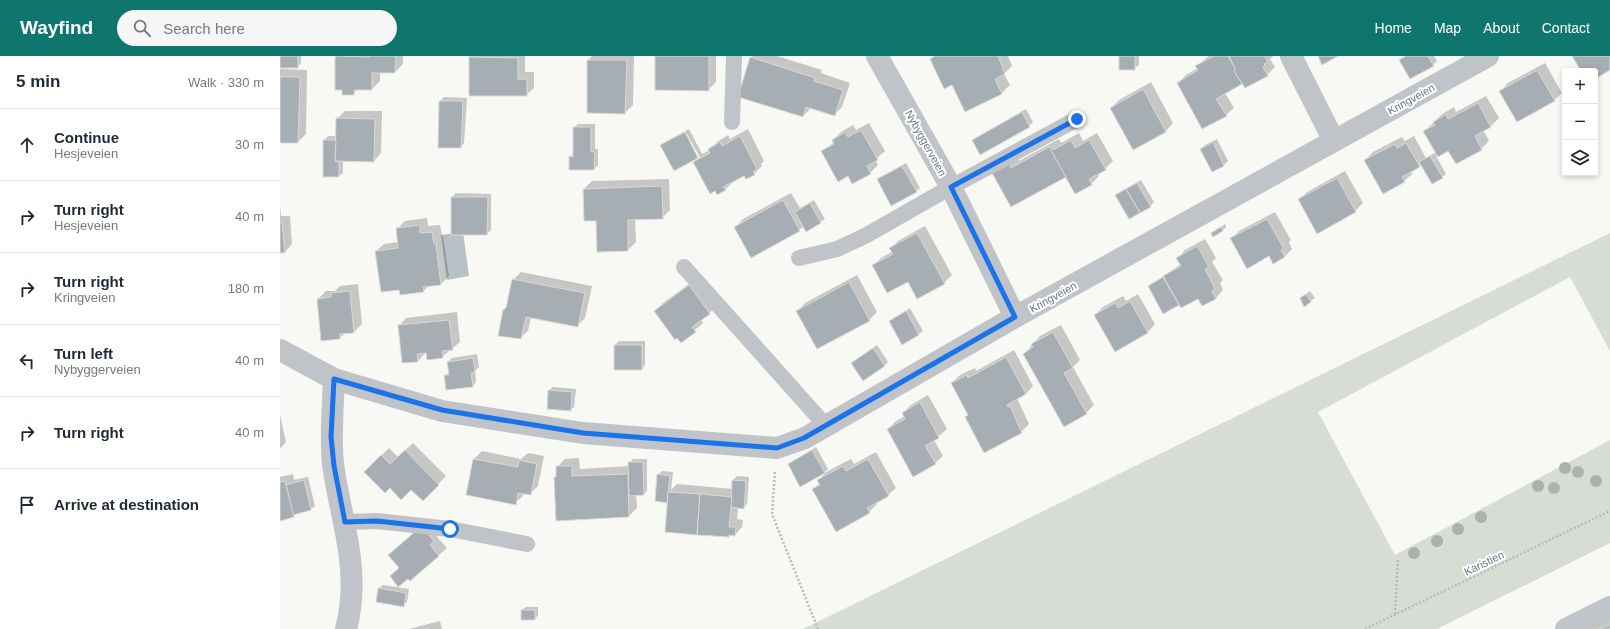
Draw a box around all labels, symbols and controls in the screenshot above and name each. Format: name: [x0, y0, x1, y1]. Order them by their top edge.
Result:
search box: [117, 10, 397, 46]
text: Wayfind: [20, 17, 93, 38]
icon: search: [131, 17, 153, 39]
text: Search here: [163, 20, 245, 37]
text: Home: [1375, 20, 1412, 36]
text: Map: [1434, 20, 1461, 36]
text: About: [1483, 20, 1520, 36]
text: Contact: [1542, 20, 1590, 36]
map controls: [1562, 68, 1598, 176]
button: +: [1562, 68, 1598, 104]
text: 5 min: [16, 72, 60, 91]
text: Walk · 330 m: [188, 75, 264, 90]
street label: Kringveien: [1385, 81, 1437, 117]
button: −: [1562, 104, 1598, 140]
street label: Nybyggerveien: [903, 108, 949, 178]
route end: [1068, 110, 1086, 128]
text: Continue: [54, 129, 119, 146]
icon: ahead: [16, 134, 38, 156]
text: 30 m: [235, 137, 264, 152]
button: layers: [1562, 140, 1598, 176]
text: Hesjeveien: [54, 146, 118, 161]
text: Turn right: [54, 201, 124, 218]
icon: right: [16, 206, 38, 228]
text: 40 m: [235, 209, 264, 224]
text: Hesjeveien: [54, 218, 118, 233]
text: Turn right: [54, 273, 124, 290]
icon: right: [16, 278, 38, 300]
street label: Kringveien: [1027, 279, 1079, 315]
text: 180 m: [228, 281, 264, 296]
text: Kringveien: [54, 290, 115, 305]
text: Turn left: [54, 345, 113, 362]
icon: left: [16, 350, 38, 372]
text: 40 m: [235, 353, 264, 368]
text: Nybyggerveien: [54, 362, 141, 377]
icon: right: [16, 422, 38, 444]
text: Turn right: [54, 424, 124, 441]
text: 40 m: [235, 425, 264, 440]
icon: arrive: [16, 494, 38, 516]
text: Arrive at destination: [54, 496, 199, 513]
route start: [441, 520, 459, 538]
street label: Karistien: [1462, 548, 1506, 578]

